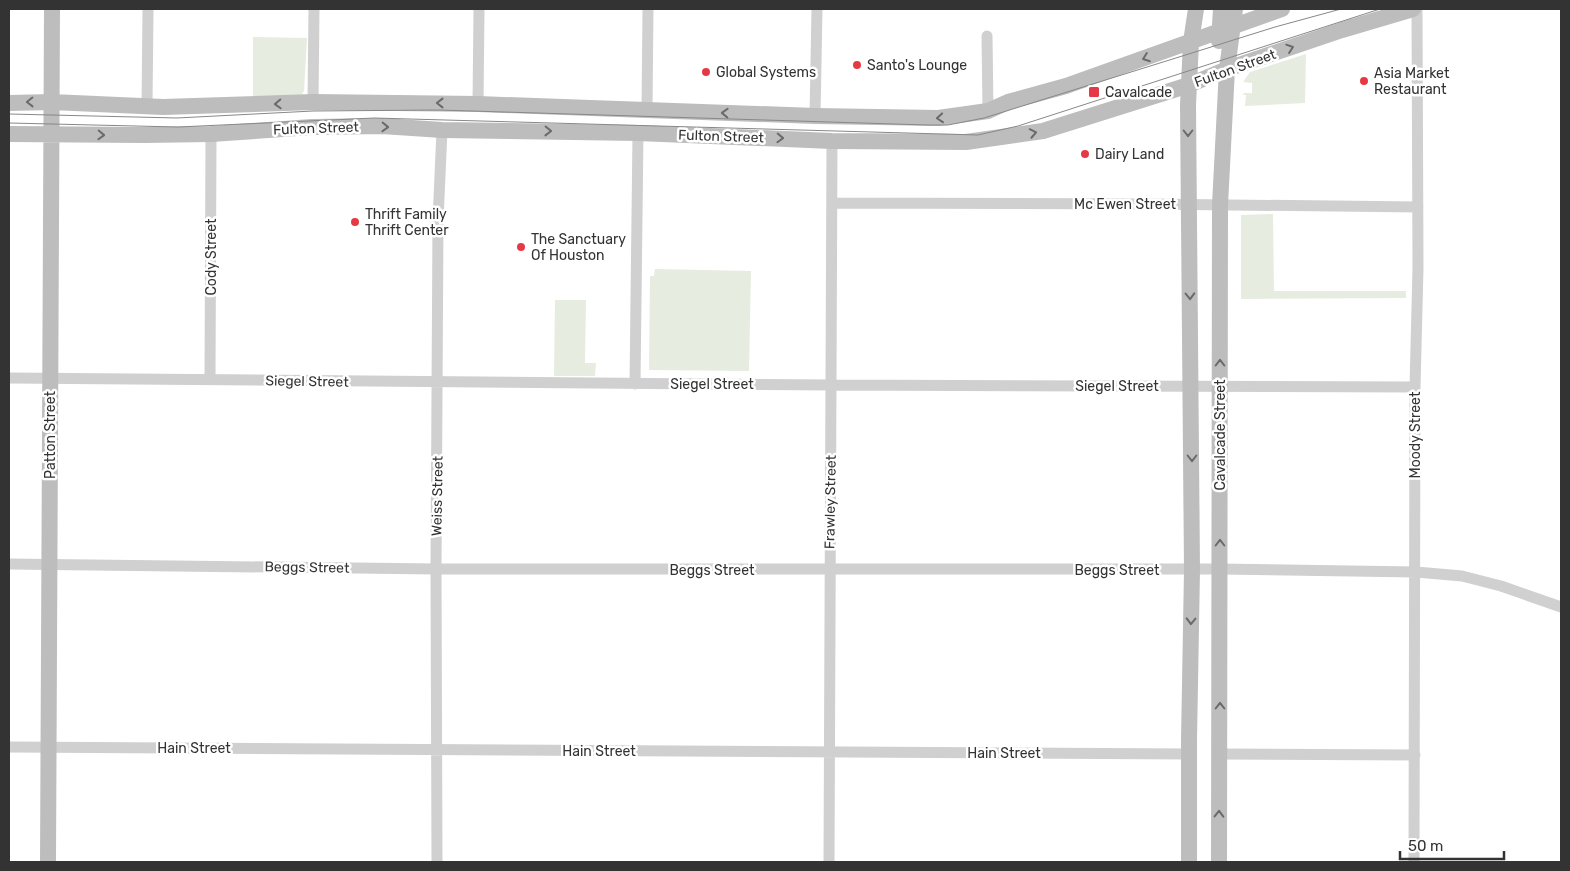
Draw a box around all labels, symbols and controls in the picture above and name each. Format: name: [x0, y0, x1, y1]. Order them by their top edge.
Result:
one-way arrow: [1285, 43, 1294, 53]
street label: Fulton Street: [1192, 46, 1279, 91]
one-way arrow: [1142, 52, 1150, 62]
place label: Santo's Lounge: [867, 57, 967, 74]
marker: Santo's Lounge: [851, 59, 863, 71]
place label: Global Systems: [716, 64, 816, 81]
place label: Asia Market Restaurant: [1374, 65, 1450, 98]
marker: Global Systems: [700, 66, 712, 78]
marker: Asia Market Restaurant: [1358, 75, 1370, 87]
place label: Cavalcade: [1105, 84, 1172, 101]
marker: Cavalcade: [1087, 85, 1101, 99]
one-way arrow: [26, 97, 34, 107]
one-way arrow: [274, 98, 282, 109]
one-way arrow: [436, 98, 444, 108]
one-way arrow: [721, 107, 729, 118]
one-way arrow: [936, 112, 944, 123]
street label: Fulton Street: [273, 118, 360, 138]
one-way arrow: [382, 121, 390, 132]
one-way arrow: [544, 126, 552, 136]
street label: Fulton Street: [678, 127, 765, 147]
one-way arrow: [1029, 128, 1038, 138]
one-way arrow: [97, 130, 105, 140]
one-way arrow: [1183, 130, 1193, 137]
one-way arrow: [776, 133, 784, 144]
place label: Dairy Land: [1095, 146, 1164, 163]
marker: Dairy Land: [1079, 148, 1091, 160]
street label: Mc Ewen Street: [1074, 196, 1176, 213]
place label: Thrift Family Thrift Center: [365, 206, 449, 239]
marker: Thrift Family Thrift Center: [349, 216, 361, 228]
street label: Cody Street: [203, 218, 220, 295]
place label: The Sanctuary Of Houston: [531, 231, 626, 264]
marker: The Sanctuary Of Houston: [515, 241, 527, 253]
one-way arrow: [1185, 292, 1195, 300]
one-way arrow: [1215, 359, 1225, 366]
street label: Siegel Street: [265, 372, 349, 391]
street label: Siegel Street: [670, 376, 754, 393]
street label: Siegel Street: [1075, 378, 1159, 395]
street label: Cavalcade Street: [1212, 379, 1229, 491]
street label: Patton Street: [42, 391, 59, 479]
street label: Moody Street: [1407, 391, 1424, 478]
street label: Frawley Street: [821, 454, 840, 549]
one-way arrow: [1187, 454, 1197, 462]
street label: Weiss Street: [428, 455, 447, 536]
one-way arrow: [1215, 539, 1225, 546]
street label: Beggs Street: [264, 558, 350, 577]
street label: Beggs Street: [670, 562, 755, 579]
street label: Beggs Street: [1075, 562, 1160, 579]
one-way arrow: [1186, 617, 1196, 625]
one-way arrow: [1215, 701, 1225, 709]
street label: Hain Street: [157, 740, 231, 757]
street label: Hain Street: [562, 743, 636, 760]
street label: Hain Street: [967, 745, 1041, 762]
one-way arrow: [1214, 809, 1224, 817]
scale bar: [1400, 828, 1504, 860]
text: 50 m: [1408, 837, 1443, 855]

